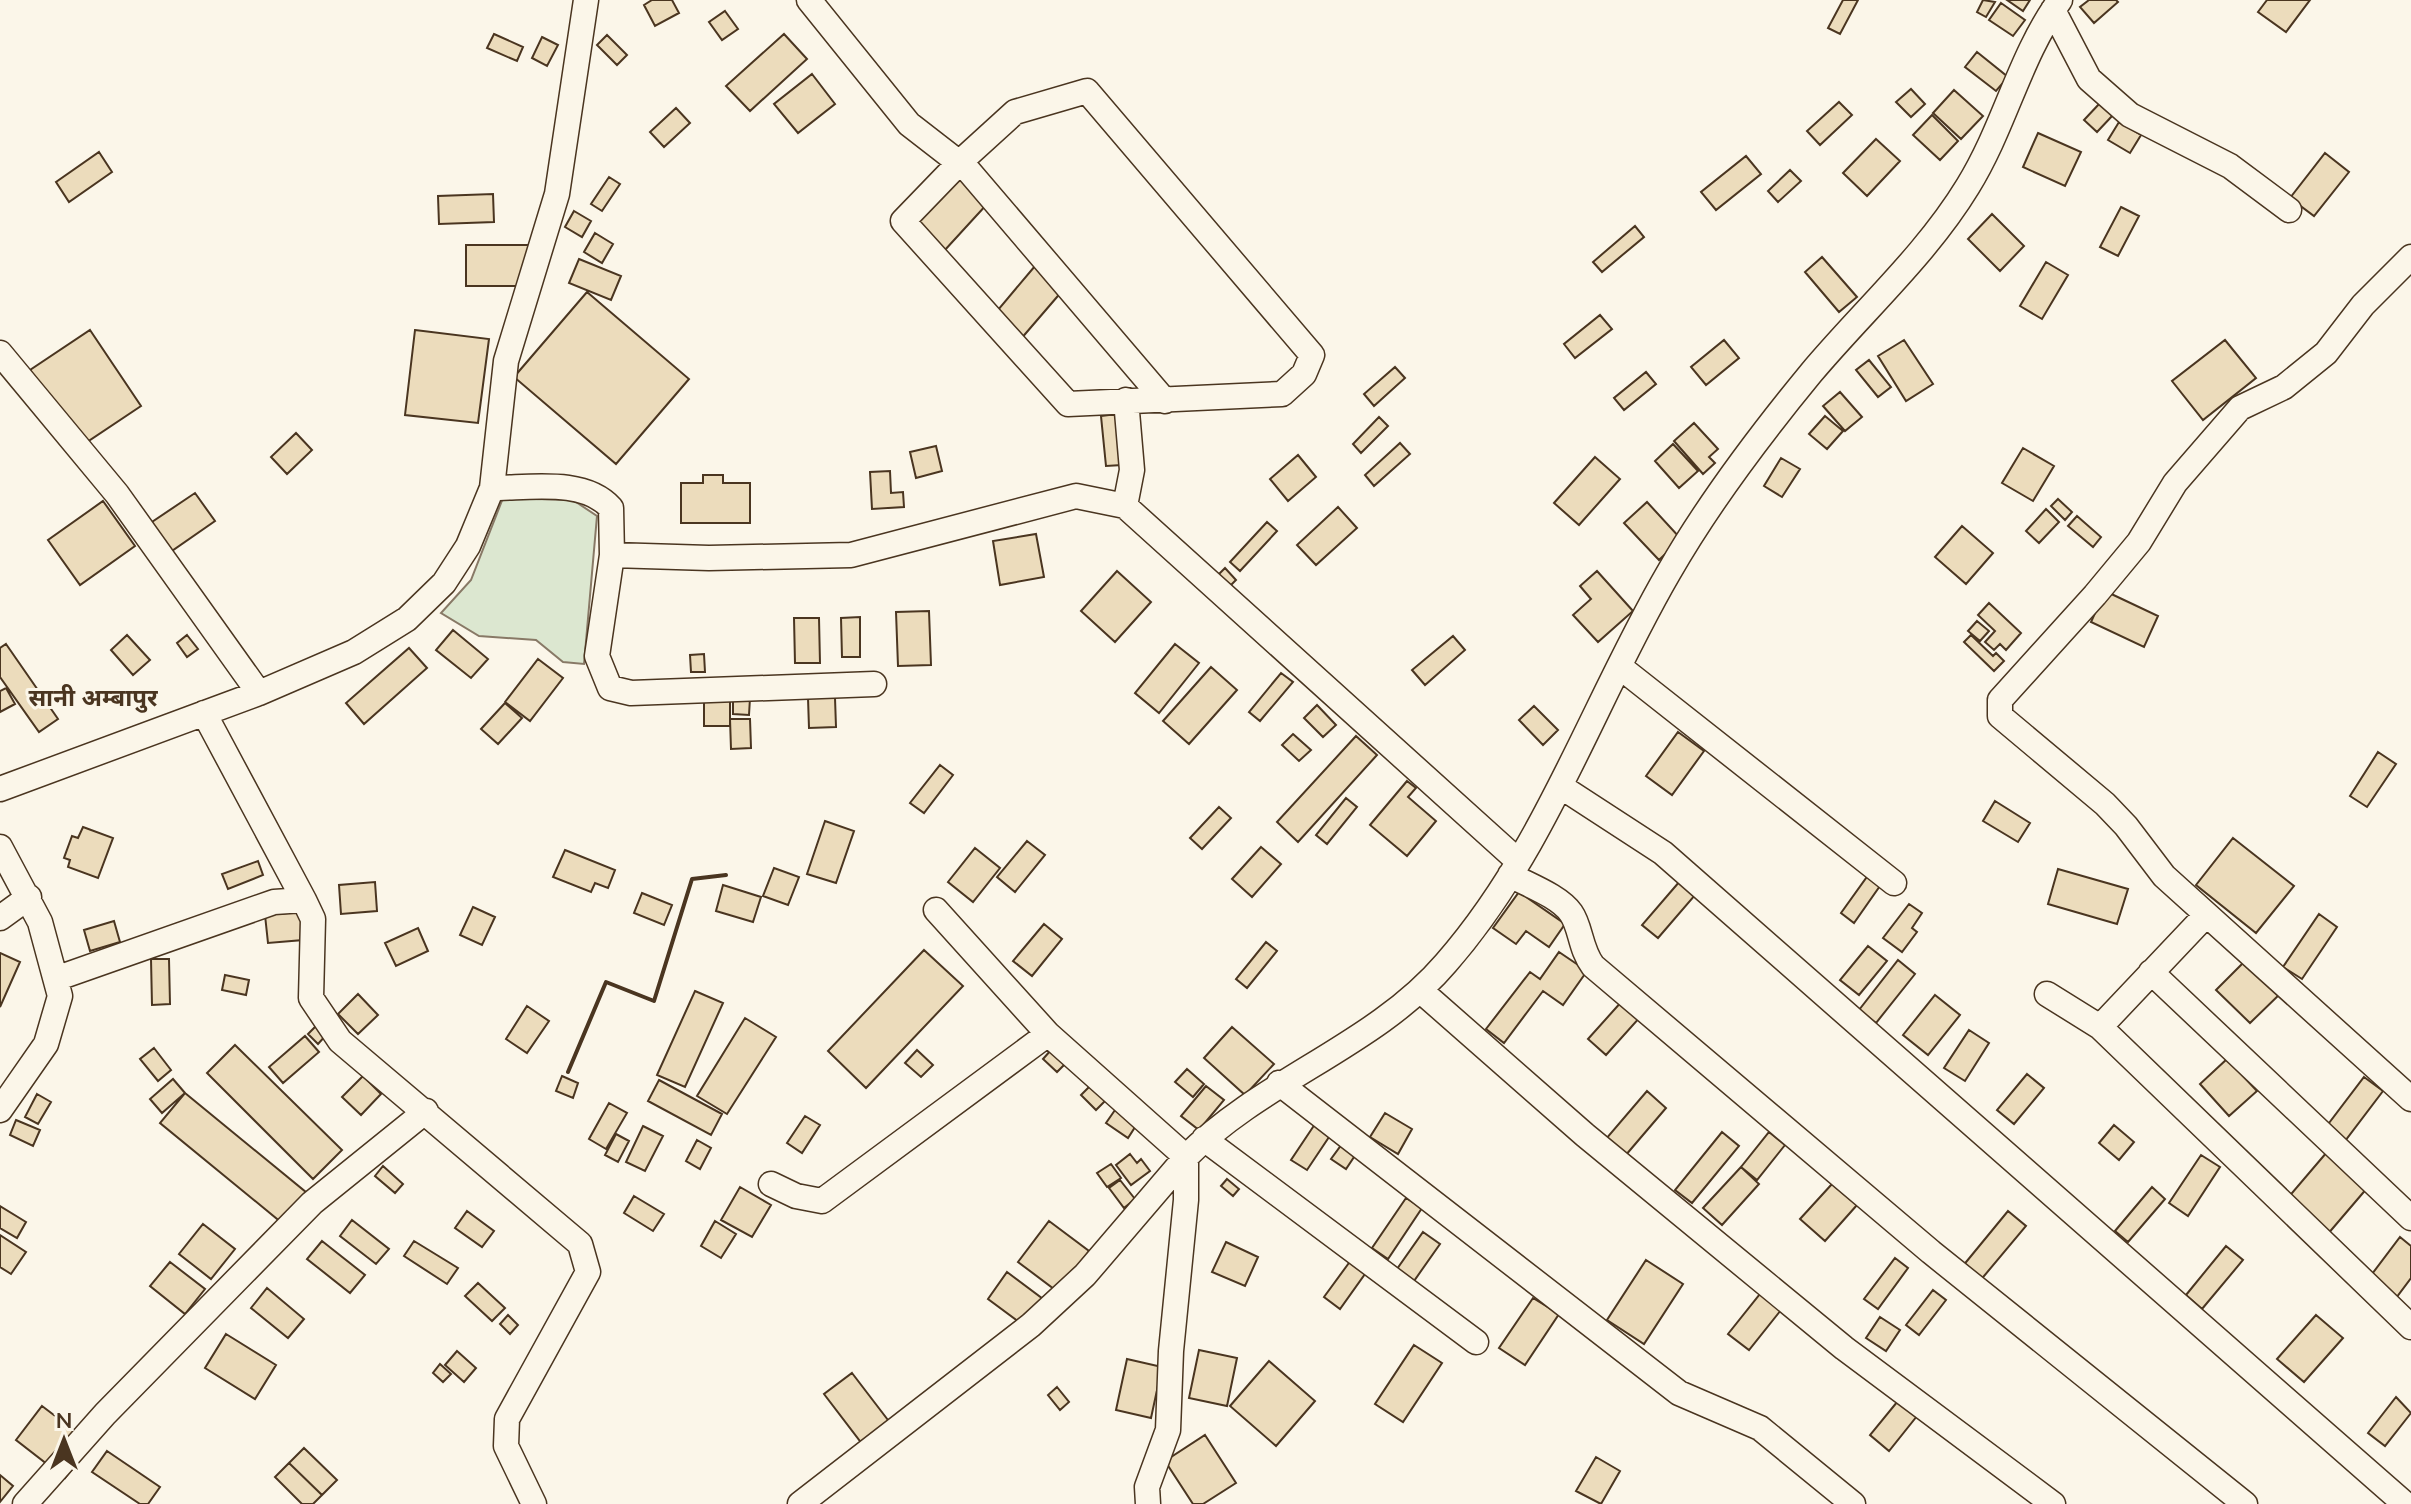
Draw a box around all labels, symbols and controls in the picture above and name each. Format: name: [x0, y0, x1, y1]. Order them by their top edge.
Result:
district label: सानी अम्बापुर: [28, 682, 158, 713]
north arrow: [24, 1400, 104, 1480]
text: N: [56, 1406, 72, 1434]

